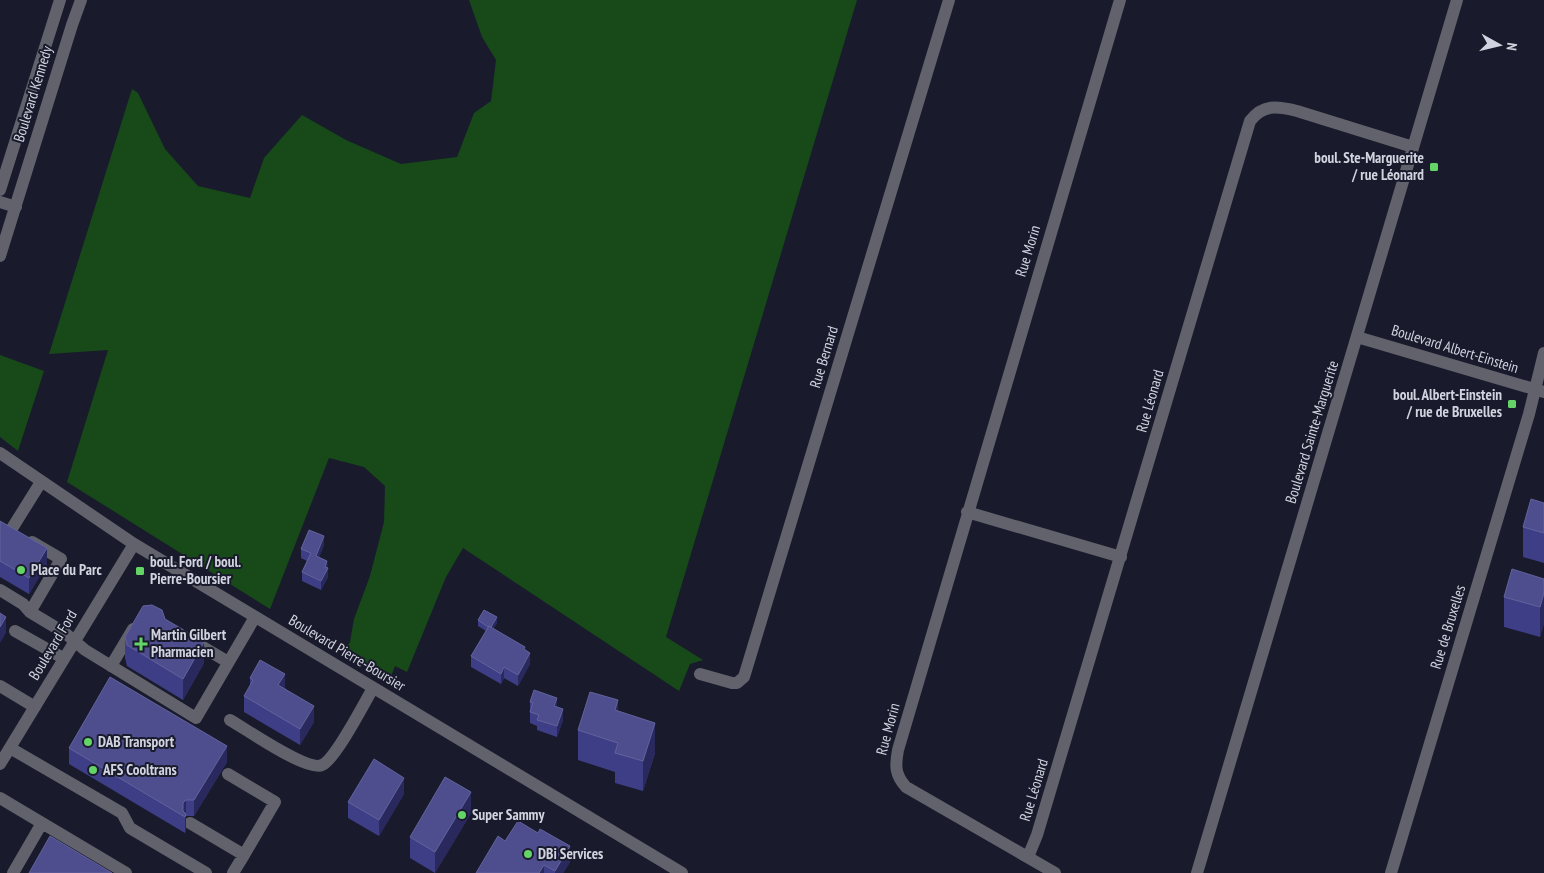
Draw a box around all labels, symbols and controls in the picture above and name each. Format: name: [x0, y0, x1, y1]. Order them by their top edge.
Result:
north arrow: [1474, 20, 1524, 70]
text: N: [1502, 42, 1521, 52]
street label: Boulevard Kennedy: [9, 43, 56, 144]
place label: boul. Ste-Marguerite / rue Léonard: [1314, 148, 1424, 184]
marker: boul. Ste-Marguerite / rue Léonard: [1428, 161, 1440, 173]
street label: Rue Morin: [1011, 223, 1044, 279]
street label: Boulevard Albert-Einstein: [1389, 320, 1521, 377]
street label: Rue Bernard: [805, 324, 842, 390]
street label: Boulevard Sainte-Marguerite: [1281, 358, 1342, 506]
street label: Rue Léonard: [1132, 367, 1168, 434]
place label: boul. Albert-Einstein / rue de Bruxelles: [1393, 385, 1502, 421]
marker: boul. Albert-Einstein / rue de Bruxelles: [1506, 398, 1518, 410]
place label: boul. Ford / boul. Pierre-Boursier: [150, 552, 241, 588]
place label: Place du Parc: [31, 560, 102, 579]
marker: Place du Parc: [15, 564, 27, 576]
marker: boul. Ford / boul. Pierre-Boursier: [134, 565, 146, 577]
street label: Rue de Bruxelles: [1426, 582, 1469, 671]
street label: Boulevard Ford: [24, 606, 81, 683]
street label: Boulevard Pierre-Boursier: [285, 610, 410, 695]
place label: Martin Gilbert Pharmacien: [151, 625, 227, 661]
marker: Martin Gilbert Pharmacien: [135, 638, 147, 650]
street label: Rue Morin: [871, 701, 904, 757]
place label: DAB Transport: [98, 732, 175, 751]
marker: DAB Transport: [82, 736, 94, 748]
street label: Rue Léonard: [1015, 756, 1052, 823]
place label: AFS Cooltrans: [102, 760, 177, 779]
marker: AFS Cooltrans: [87, 764, 99, 776]
place label: Super Sammy: [472, 805, 546, 824]
marker: Super Sammy: [456, 809, 468, 821]
place label: DBi Services: [538, 844, 603, 863]
marker: DBi Services: [522, 848, 534, 860]

